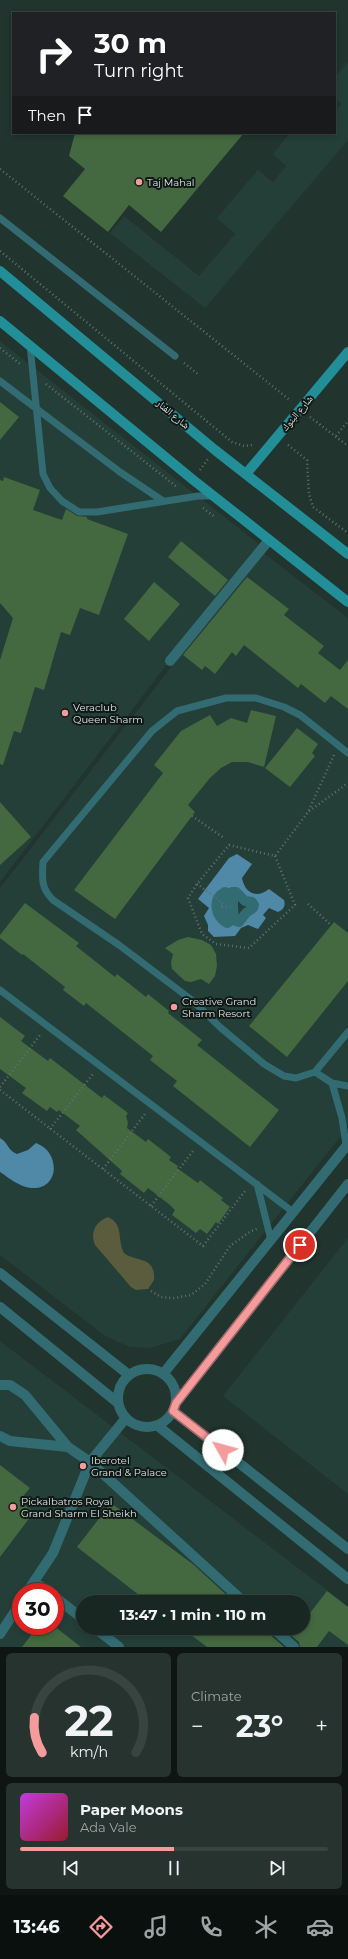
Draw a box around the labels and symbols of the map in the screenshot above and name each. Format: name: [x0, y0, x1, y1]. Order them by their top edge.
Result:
place label: Taj Mahal: [147, 176, 195, 189]
marker: Taj Mahal: [134, 177, 144, 187]
street label: شارع البنوك: [278, 392, 316, 433]
street label: شارع الفنار: [153, 396, 193, 432]
place label: Veraclub Queen Sharm: [73, 701, 143, 726]
marker: Veraclub Queen Sharm: [60, 708, 70, 718]
place label: Creative Grand Sharm Resort: [182, 995, 256, 1020]
marker: Creative Grand Sharm Resort: [169, 1002, 179, 1012]
pin: [283, 1228, 317, 1262]
position arrow: [202, 1429, 244, 1471]
place label: Iberotel Grand & Palace: [91, 1454, 167, 1479]
marker: Iberotel Grand & Palace: [78, 1461, 88, 1471]
place label: Pickalbatros Royal Grand Sharm El Sheikh: [21, 1495, 137, 1520]
marker: Pickalbatros Royal Grand Sharm El Sheikh: [8, 1502, 18, 1512]
speed limit sign: 30: [12, 1583, 64, 1635]

